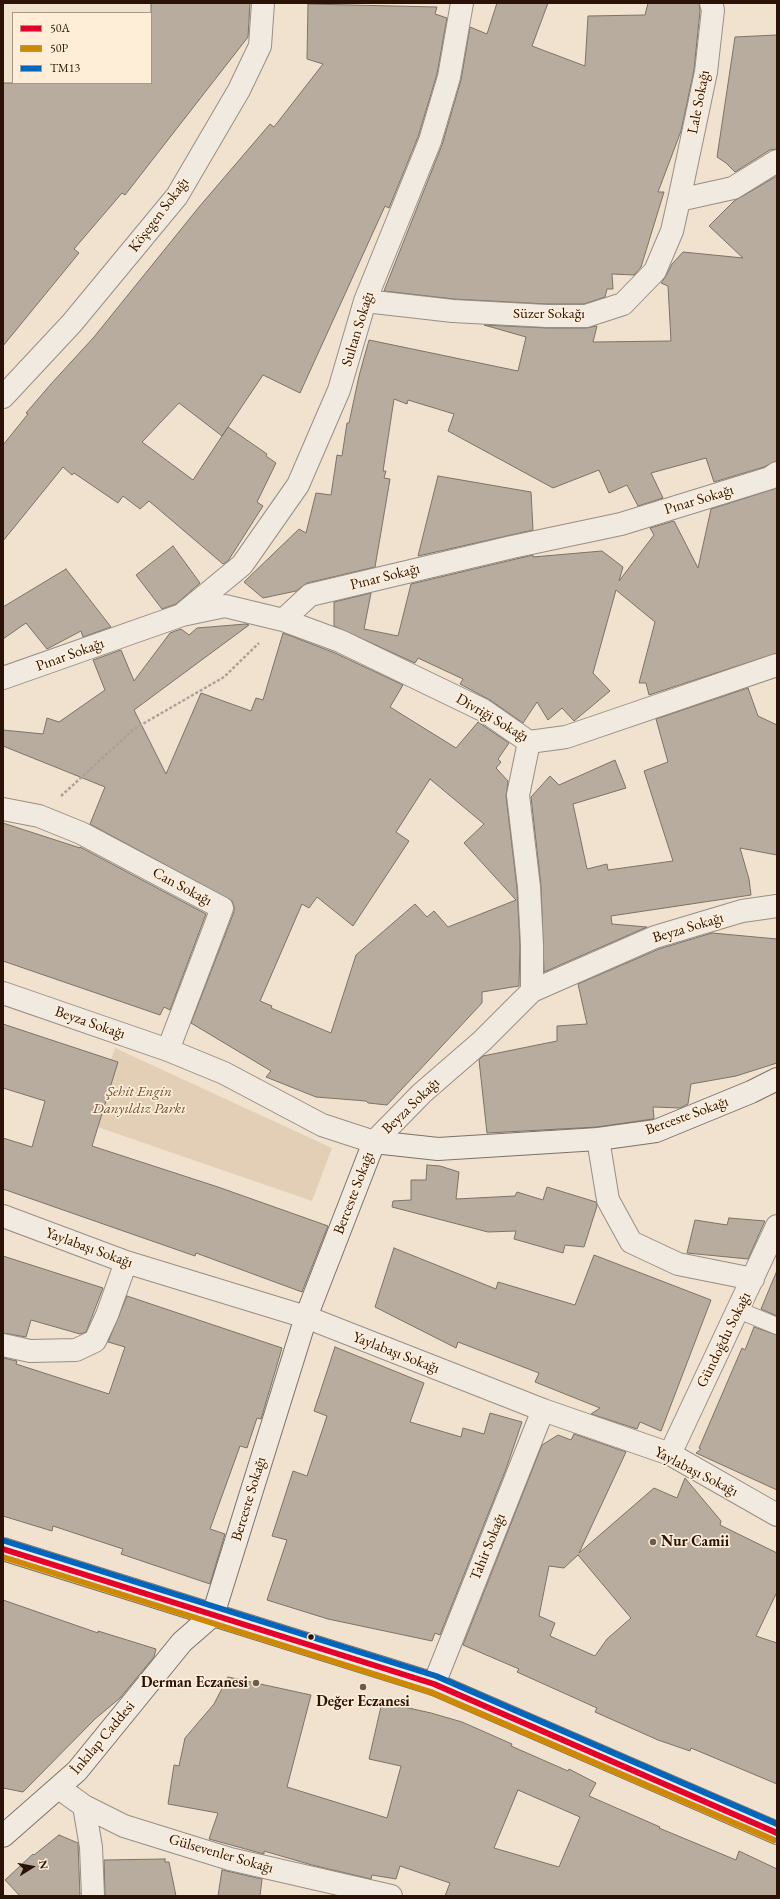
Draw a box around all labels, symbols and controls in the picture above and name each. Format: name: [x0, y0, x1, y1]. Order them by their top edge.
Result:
legend: [12, 12, 152, 84]
text: 50A: [50, 20, 70, 36]
text: 50P: [50, 40, 68, 56]
text: TM13: [50, 60, 80, 76]
street label: Lale Sokağı: [684, 69, 714, 135]
street label: Köşegen Sokağı: [125, 174, 193, 256]
street label: Sultan Sokağı: [338, 289, 378, 369]
street label: Süzer Sokağı: [513, 305, 585, 323]
street label: Pınar Sokağı: [662, 481, 736, 519]
street label: Pınar Sokağı: [348, 560, 422, 594]
street label: Pınar Sokağı: [33, 634, 107, 676]
street label: Divriği Sokağı: [452, 690, 532, 746]
street label: Can Sokağı: [149, 864, 215, 910]
street label: Beyza Sokağı: [650, 909, 726, 947]
street label: Beyza Sokağı: [52, 1003, 128, 1043]
street label: Beyza Sokağı: [378, 1074, 444, 1138]
park label: Şehit Engin Danyıldız Parkı: [92, 1083, 186, 1118]
street label: Berceste Sokağı: [643, 1093, 731, 1139]
street label: Berceste Sokağı: [330, 1149, 378, 1237]
street label: Yaylabaşı Sokağı: [43, 1224, 135, 1272]
street label: Gündoğdu Sokağı: [693, 1289, 755, 1391]
street label: Yaylabaşı Sokağı: [350, 1328, 442, 1378]
street label: Yaylabaşı Sokağı: [651, 1443, 741, 1501]
street label: Berceste Sokağı: [228, 1455, 270, 1543]
street label: Tahir Sokağı: [466, 1511, 510, 1583]
place label: Nur Camii: [661, 1533, 729, 1551]
marker: Nur Camii: [648, 1537, 658, 1547]
unlabelled marker: [306, 1632, 316, 1642]
place label: Derman Eczanesi: [141, 1674, 248, 1692]
marker: Derman Eczanesi: [251, 1678, 261, 1688]
marker: Değer Eczanesi: [358, 1682, 368, 1692]
place label: Değer Eczanesi: [316, 1693, 410, 1711]
street label: İnkılap Caddesi: [67, 1698, 139, 1778]
street label: Gülsevenler Sokağı: [167, 1830, 275, 1878]
north arrow: [12, 1847, 52, 1887]
text: N: [36, 1859, 52, 1870]

